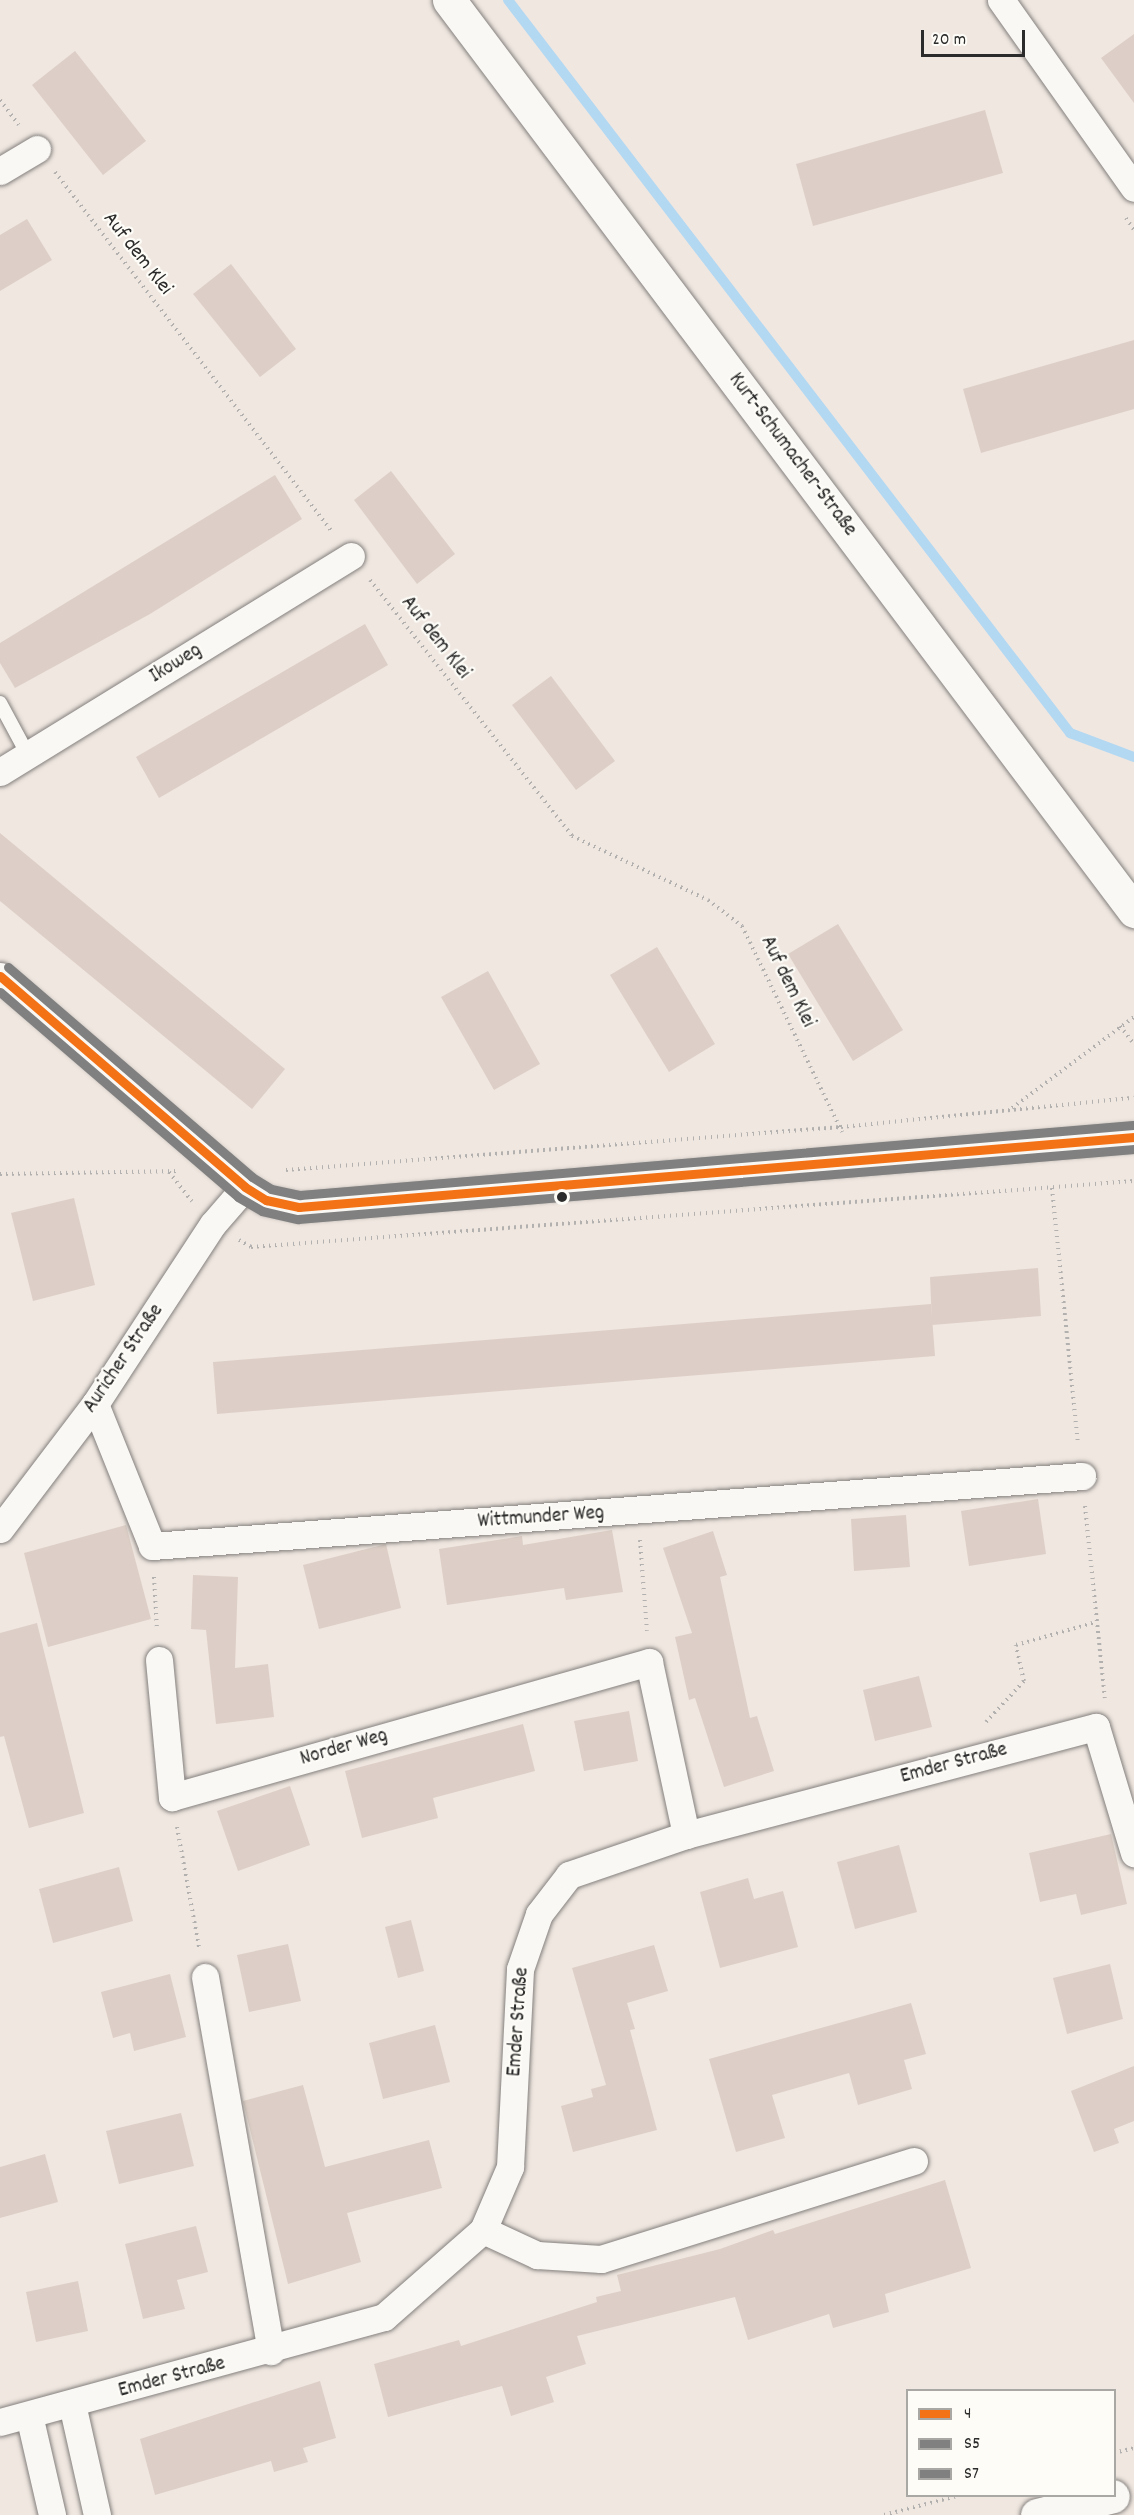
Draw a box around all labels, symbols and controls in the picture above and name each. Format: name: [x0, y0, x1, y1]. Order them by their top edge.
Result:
scale bar: [924, 18, 1028, 56]
text: 20 m: [932, 28, 966, 53]
street label: Auf dem Klei: [97, 207, 177, 301]
street label: Kurt-Schumacher-Straße: [722, 368, 862, 542]
street label: Auf dem Klei: [395, 591, 475, 685]
street label: Ikoweg: [145, 638, 207, 690]
street label: Auf dem Klei: [754, 932, 820, 1032]
unlabelled marker: [556, 1191, 568, 1203]
street label: Auricher Straße: [78, 1300, 170, 1418]
street label: Wittmunder Weg: [477, 1501, 605, 1535]
street label: Norder Weg: [297, 1724, 391, 1772]
street label: Emder Straße: [898, 1738, 1010, 1790]
street label: Emder Straße: [503, 1966, 535, 2078]
street label: Emder Straße: [116, 2352, 228, 2404]
legend: [906, 2389, 1116, 2497]
text: 4: [964, 2402, 971, 2427]
text: S5: [964, 2432, 980, 2457]
text: S7: [964, 2462, 979, 2487]

